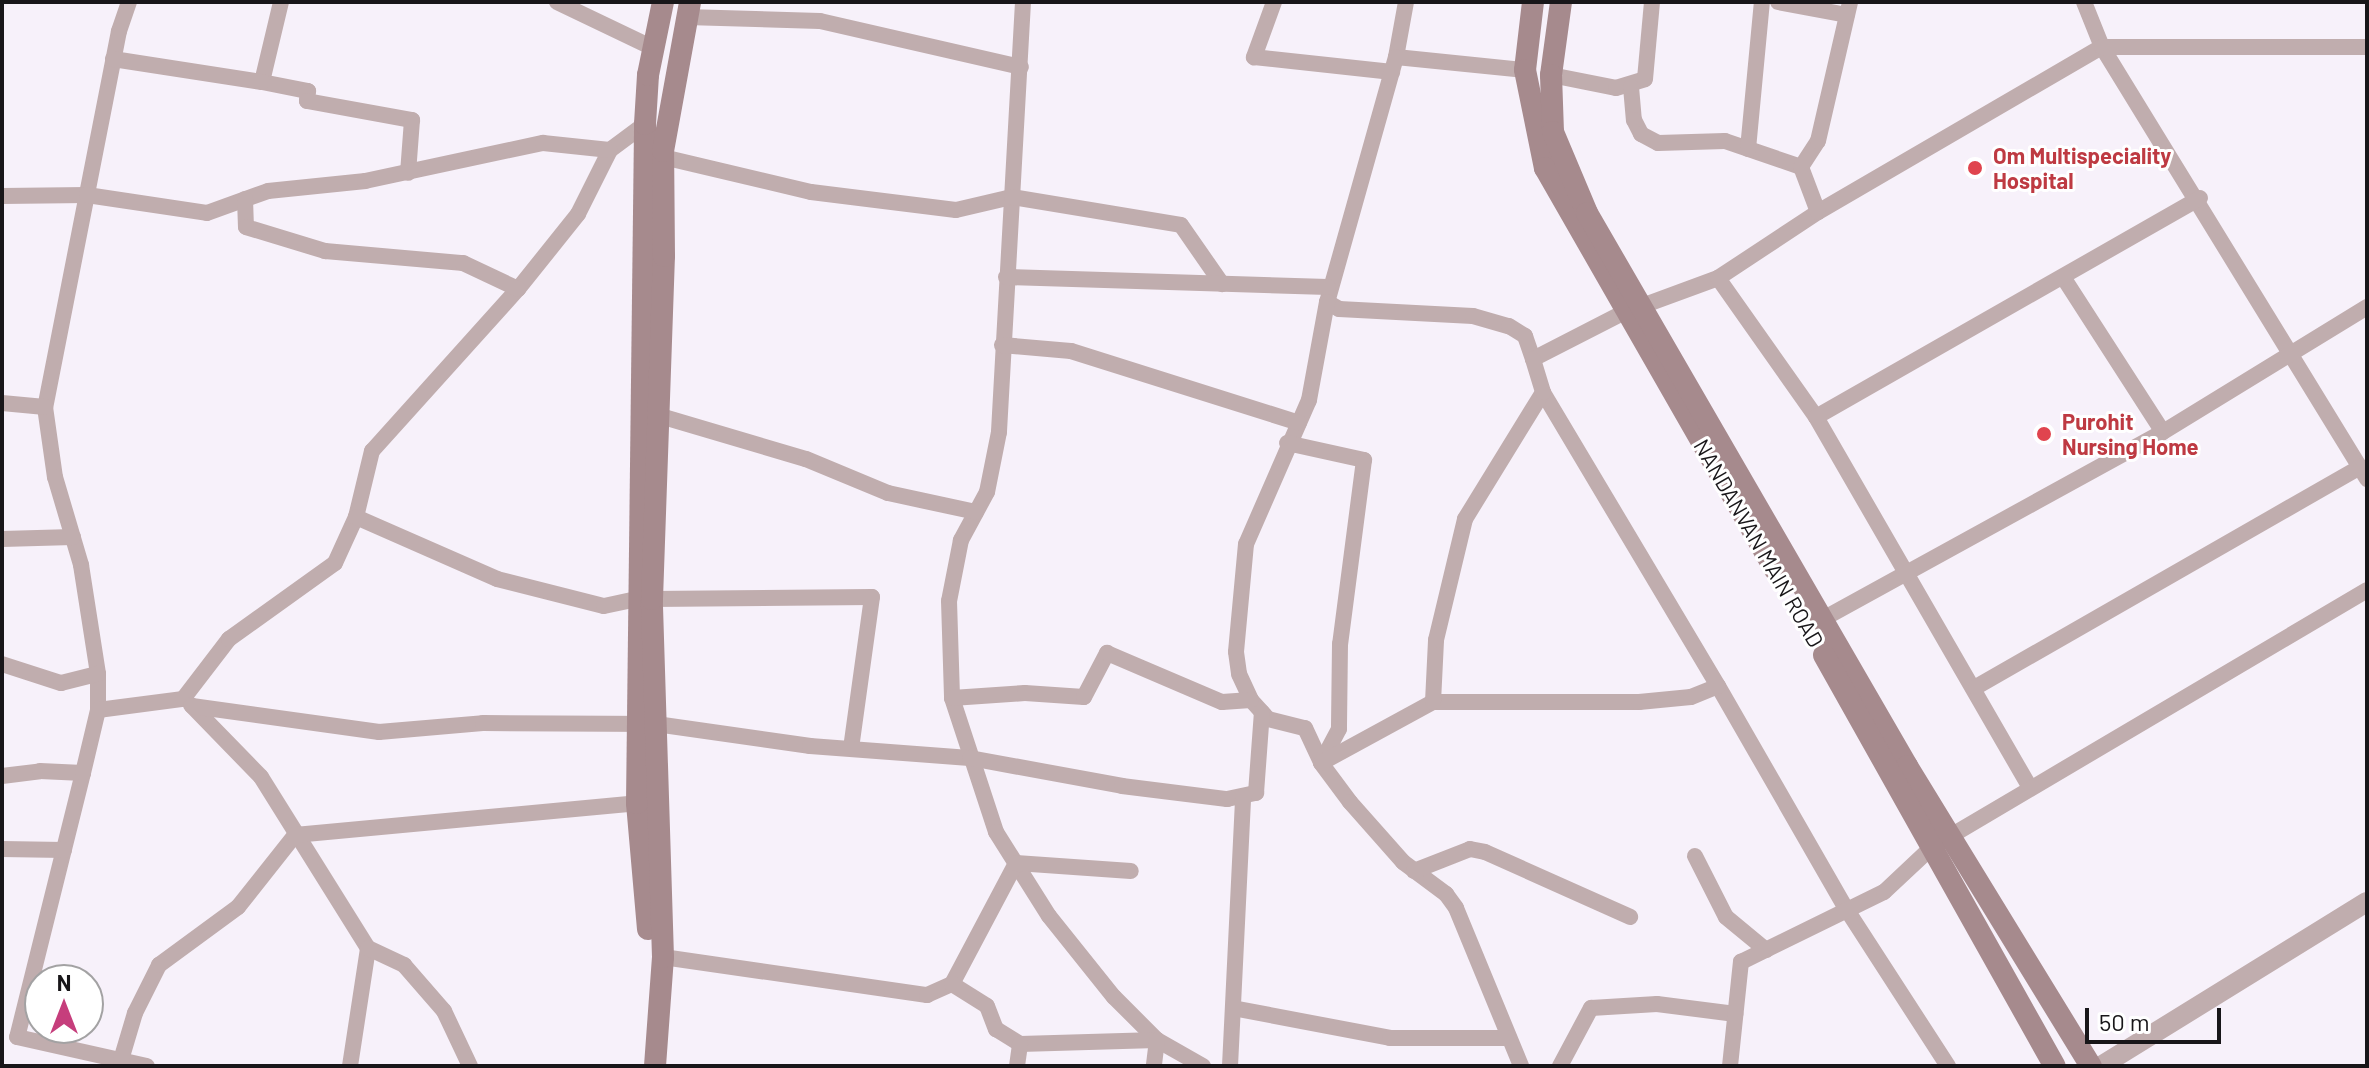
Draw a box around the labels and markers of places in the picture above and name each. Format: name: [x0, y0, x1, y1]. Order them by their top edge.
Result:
place label: Om Multispeciality Hospital: [1993, 142, 2171, 194]
marker: Om Multispeciality Hospital: [1964, 157, 1986, 179]
place label: Purohit Nursing Home: [2062, 408, 2199, 460]
marker: Purohit Nursing Home: [2033, 423, 2055, 445]

